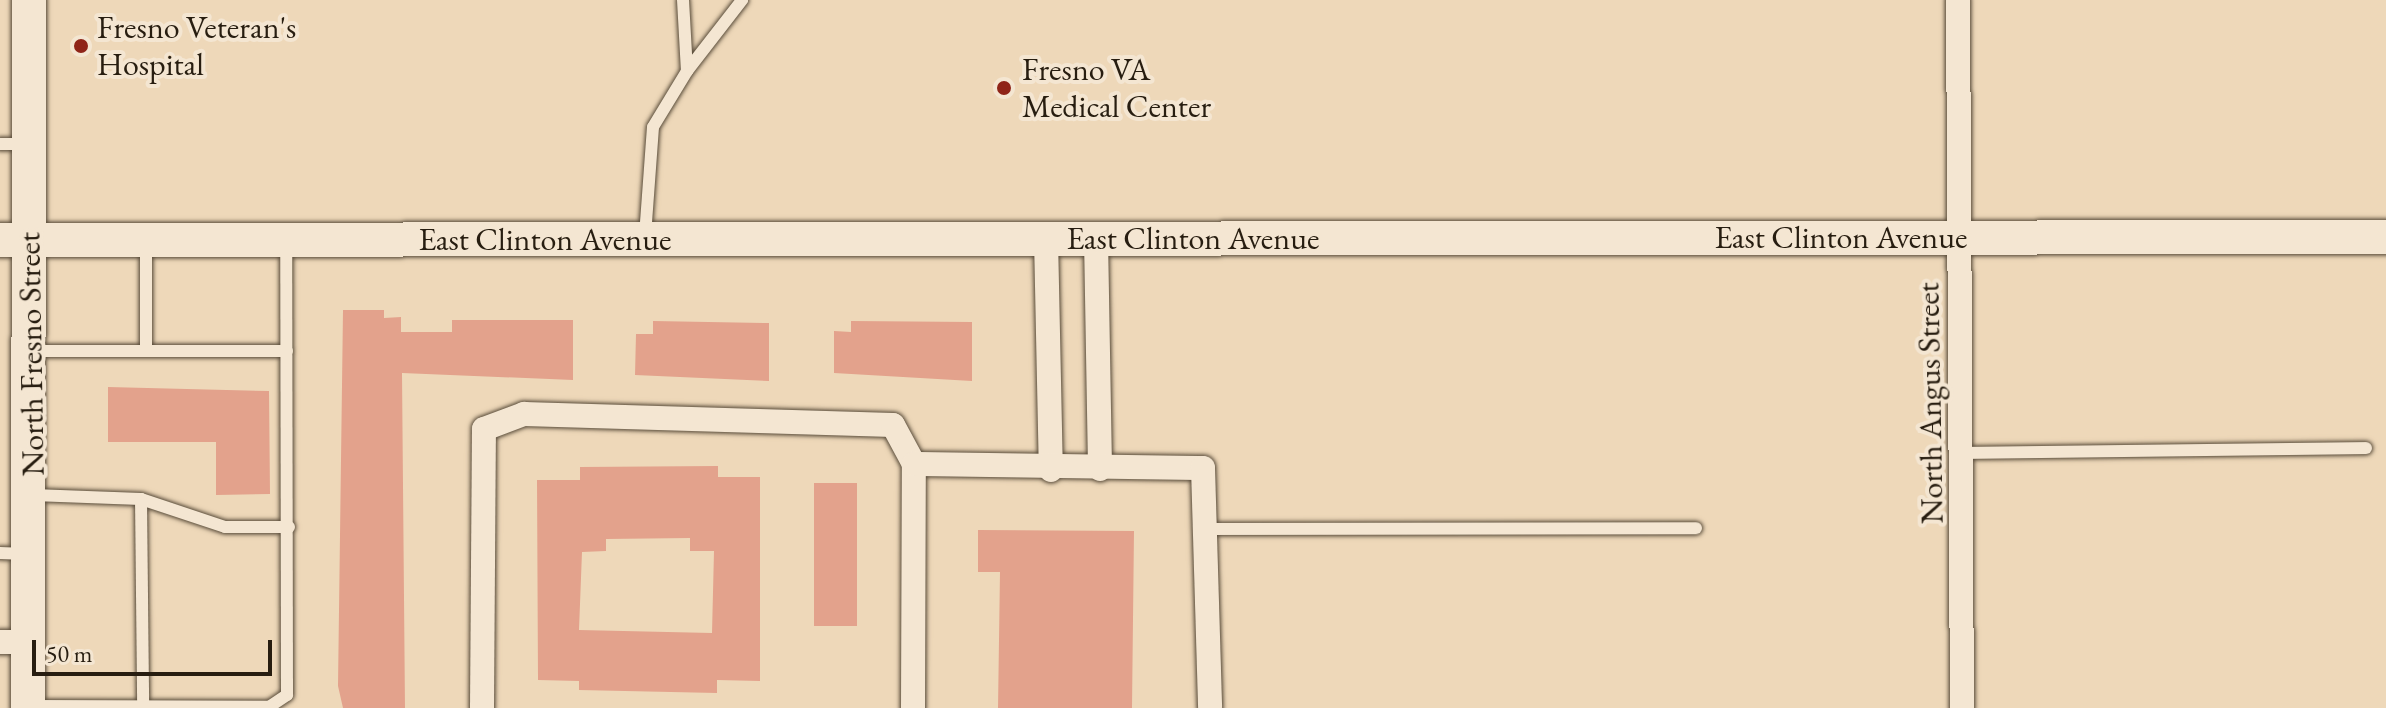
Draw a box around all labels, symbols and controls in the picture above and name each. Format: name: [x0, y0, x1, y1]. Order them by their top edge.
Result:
place label: Fresno Veteran's Hospital: [97, 9, 296, 84]
marker: Fresno Veteran's Hospital: [72, 37, 90, 55]
place label: Fresno VA Medical Center: [1022, 51, 1211, 126]
marker: Fresno VA Medical Center: [993, 77, 1015, 99]
street label: East Clinton Avenue: [1715, 218, 1967, 256]
street label: East Clinton Avenue: [1067, 219, 1319, 257]
street label: East Clinton Avenue: [419, 220, 671, 258]
street label: North Fresno Street: [10, 232, 52, 476]
street label: North Angus Street: [1909, 282, 1951, 524]
scale bar: [36, 624, 276, 674]
text: 50 m: [46, 638, 93, 669]

